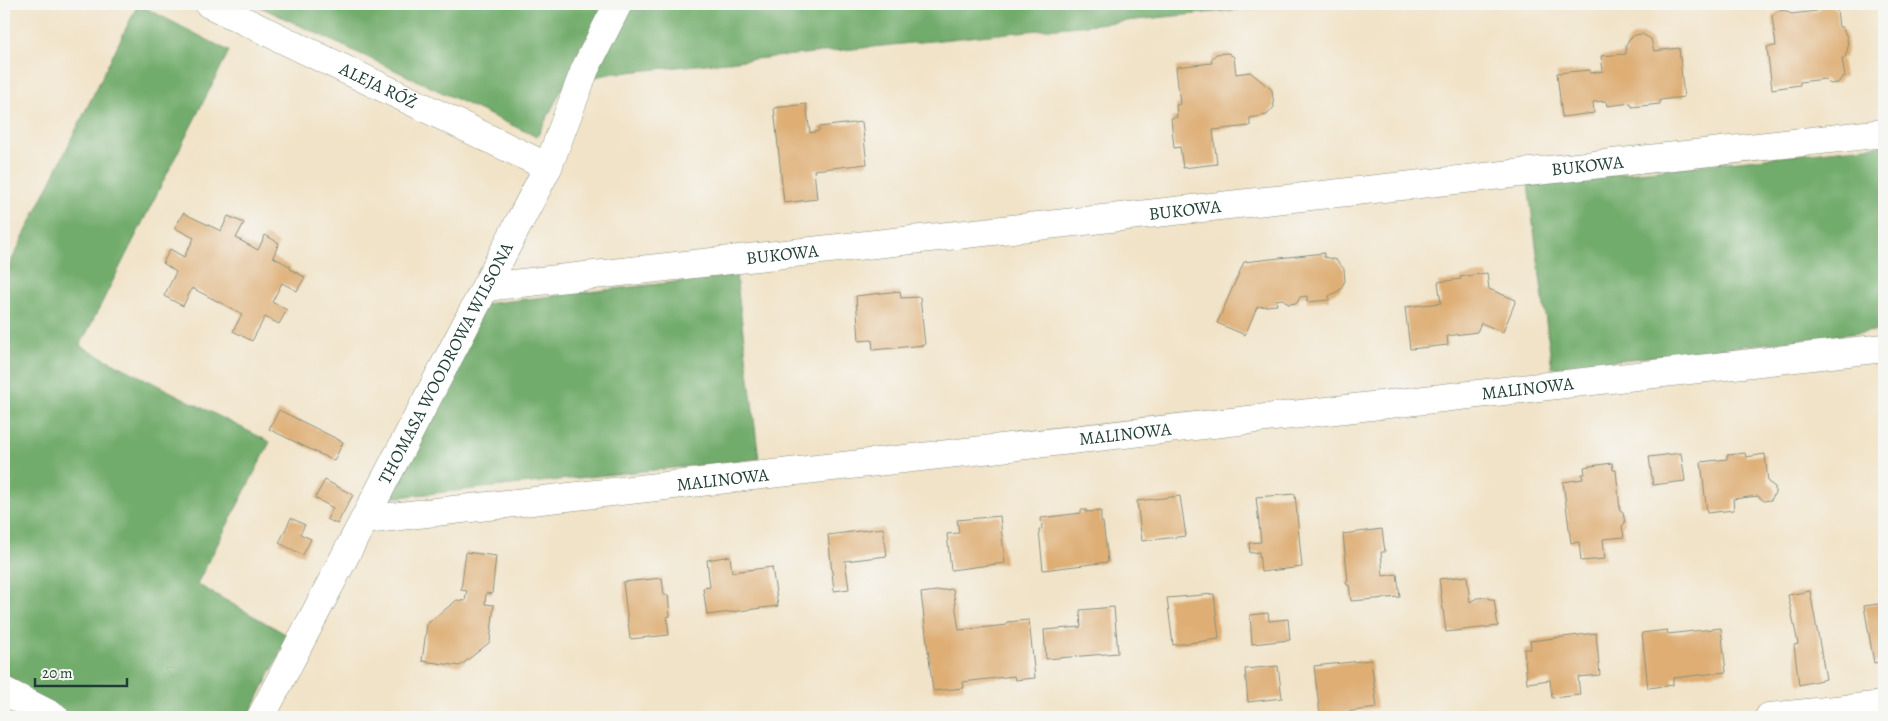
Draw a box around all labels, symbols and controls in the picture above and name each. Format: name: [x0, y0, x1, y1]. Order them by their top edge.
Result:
street label: ALEJA RÓŻ: [335, 56, 421, 114]
street label: BUKOWA: [1550, 150, 1625, 182]
street label: BUKOWA: [1147, 194, 1223, 226]
street label: THOMASA WOODROWA WILSONA: [373, 238, 519, 488]
street label: BUKOWA: [745, 238, 820, 270]
street label: MALINOWA: [1480, 371, 1575, 405]
street label: MALINOWA: [1078, 417, 1173, 451]
street label: MALINOWA: [675, 462, 770, 497]
scale bar: [35, 656, 128, 688]
text: 20 m: [42, 663, 73, 683]

